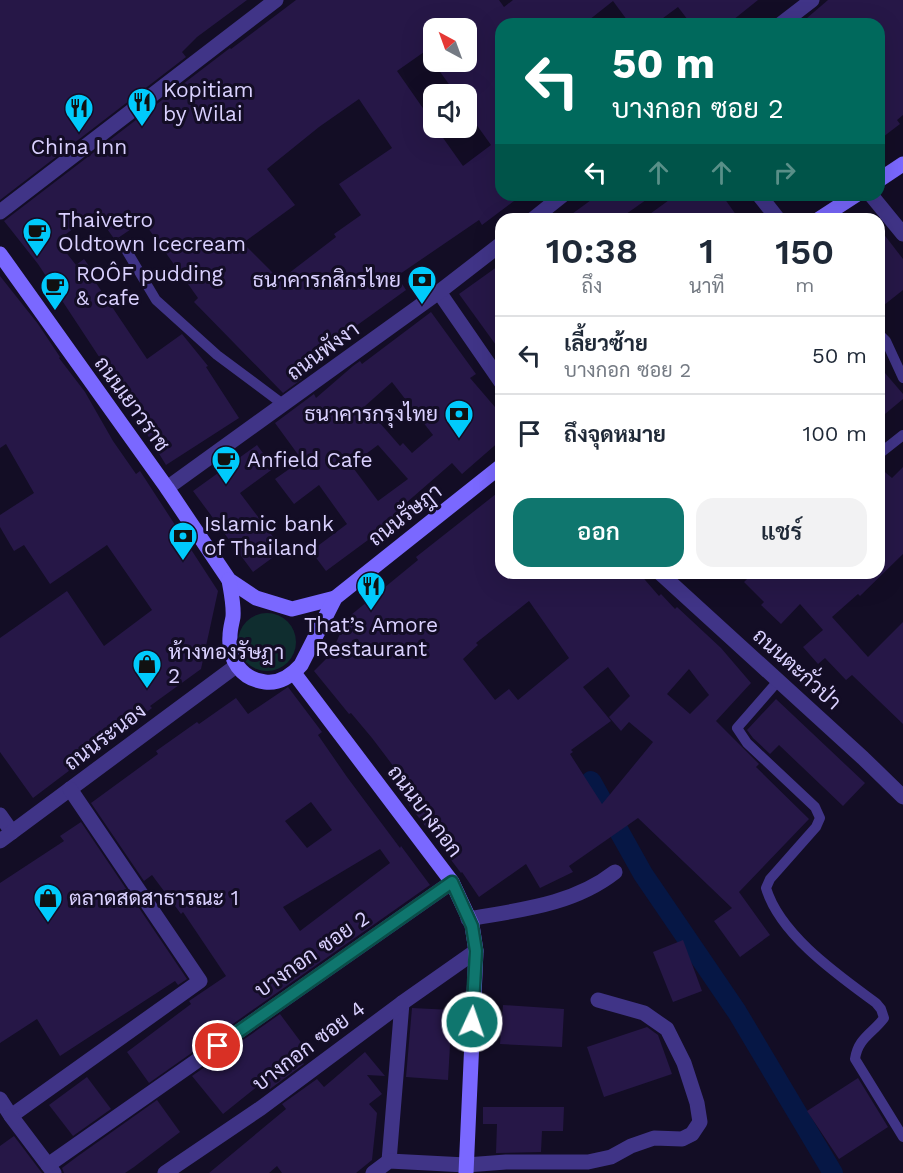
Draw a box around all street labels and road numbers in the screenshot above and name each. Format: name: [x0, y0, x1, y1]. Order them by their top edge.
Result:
street label: ถนนพังงา: [282, 316, 364, 385]
street label: ถนนเยาวราช: [90, 351, 175, 456]
street label: ถนนรัษฎา: [363, 478, 448, 553]
street label: ถนนตะกั่วป่า: [748, 618, 851, 715]
street label: ถนนระนอง: [59, 698, 150, 775]
street label: ถนนบางกอก: [383, 760, 468, 862]
street label: บางกอก ซอย 2: [250, 905, 374, 1002]
street label: บางกอก ซอย 4: [248, 995, 370, 1096]

